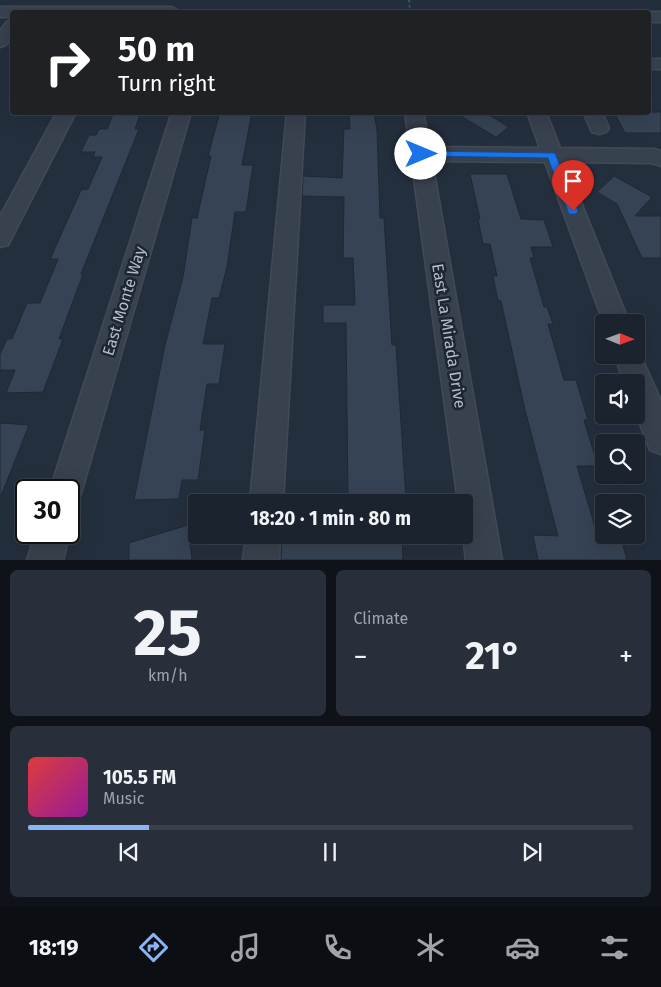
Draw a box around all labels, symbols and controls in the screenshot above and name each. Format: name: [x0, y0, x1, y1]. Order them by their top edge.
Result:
text: 50 m: [118, 28, 195, 70]
icon: right: [35, 30, 100, 95]
text: Turn right: [118, 70, 215, 97]
position arrow: [394, 127, 446, 179]
pin: [552, 160, 594, 211]
icon: arrive: [559, 167, 587, 195]
street label: East Monte Way: [98, 244, 150, 358]
street label: East La Mirada Drive: [428, 262, 470, 410]
north arrow: [595, 314, 645, 364]
map controls: [595, 314, 645, 544]
button: sound: [595, 374, 645, 424]
button: search: [595, 434, 645, 484]
speed limit sign: 30: [15, 479, 80, 544]
button: layers: [595, 494, 645, 544]
text: 18:20 · 1 min · 80 m: [250, 507, 411, 530]
text: 25: [134, 594, 202, 672]
text: Climate: [354, 609, 408, 628]
text: 21°: [465, 633, 521, 679]
text: −: [354, 640, 368, 673]
text: +: [619, 640, 633, 673]
text: km/h: [148, 666, 188, 685]
text: 105.5 FM: [103, 766, 176, 789]
text: Music: [103, 789, 144, 808]
icon: previous: [115, 838, 143, 866]
icon: pause: [316, 838, 344, 866]
icon: next: [518, 838, 546, 866]
icon: directions: [136, 930, 171, 965]
icon: music: [228, 930, 263, 965]
icon: phone: [320, 930, 355, 965]
icon: climate: [413, 930, 448, 965]
icon: car: [505, 930, 540, 965]
icon: filters: [597, 930, 632, 965]
text: 18:19: [29, 934, 79, 961]

